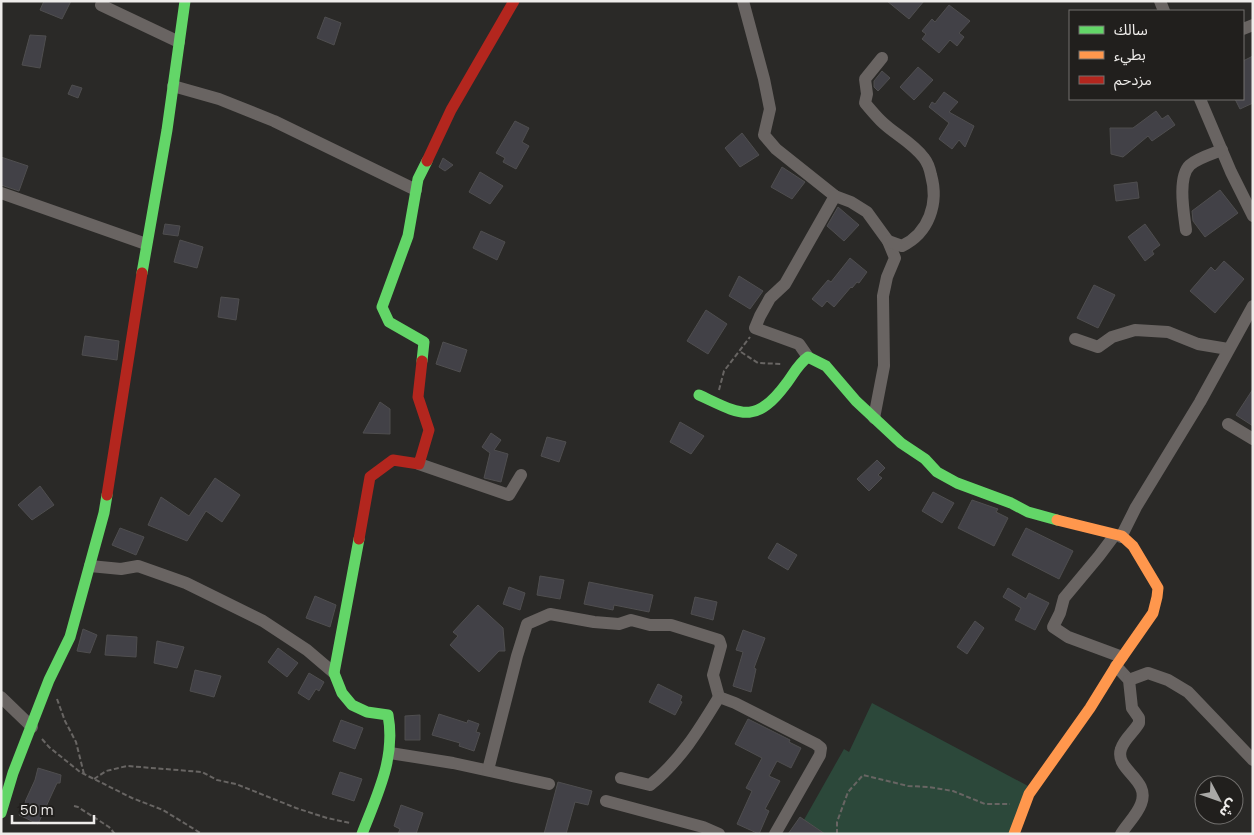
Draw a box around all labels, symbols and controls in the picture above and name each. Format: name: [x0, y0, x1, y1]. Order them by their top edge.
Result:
legend: [1069, 10, 1244, 100]
text: سالك: [1114, 19, 1148, 40]
text: بطيء: [1114, 44, 1146, 66]
text: مزدحم: [1114, 69, 1152, 91]
north arrow: [1194, 775, 1244, 825]
scale bar: [12, 792, 95, 824]
text: ش: [1216, 795, 1243, 822]
text: 50 m: [20, 799, 54, 820]

